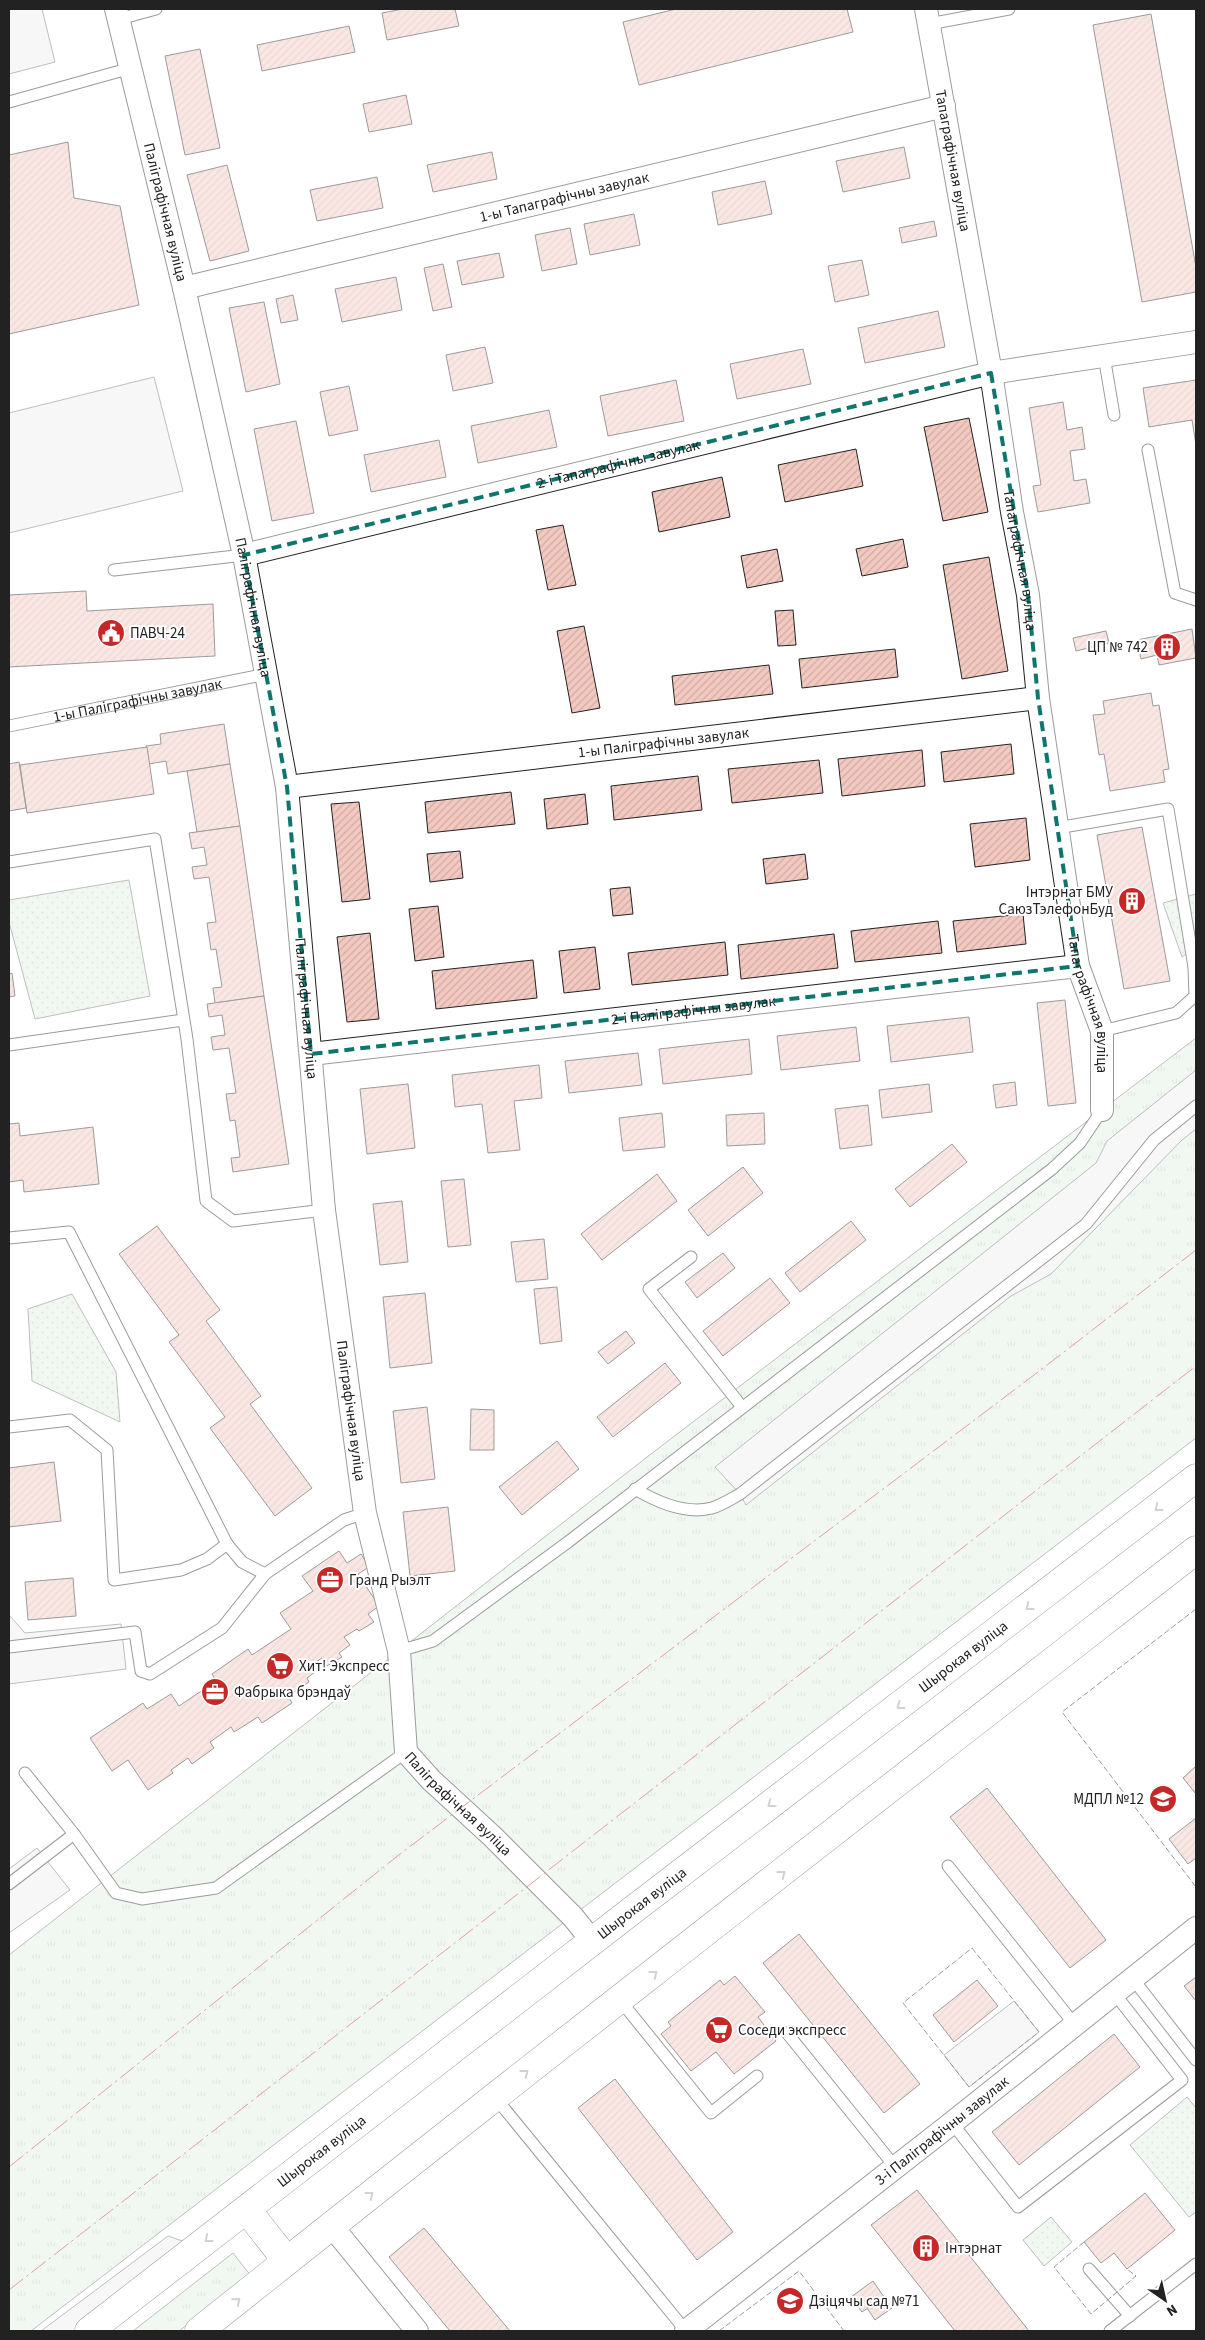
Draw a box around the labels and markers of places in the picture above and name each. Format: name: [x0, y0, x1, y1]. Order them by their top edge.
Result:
public building icon: ПАВЧ-24: [96, 618, 126, 648]
place label: ПАВЧ-24: [130, 623, 185, 644]
building icon: ЦП № 742: [1152, 632, 1182, 662]
place label: ЦП № 742: [1087, 637, 1148, 658]
place label: Інтэрнат БМУ СаюзТэлефонБуд: [999, 882, 1113, 920]
building icon: Інтэрнат БМУ СаюзТэлефонБуд: [1117, 886, 1147, 916]
office icon: Гранд Рыэлт: [315, 1565, 345, 1595]
place label: Гранд Рыэлт: [349, 1570, 431, 1591]
supermarket icon: Хит! Экспресс: [265, 1651, 295, 1681]
place label: Хит! Экспресс: [299, 1656, 390, 1677]
office icon: Фабрыка брэндаў: [200, 1677, 230, 1707]
place label: Фабрыка брэндаў: [234, 1682, 351, 1703]
school or university icon: МДПЛ №12: [1148, 1784, 1178, 1814]
place label: МДПЛ №12: [1073, 1789, 1144, 1810]
supermarket icon: Соседи экспресс: [704, 2015, 734, 2045]
place label: Соседи экспресс: [738, 2020, 847, 2041]
building icon: Інтэрнат: [911, 2233, 941, 2263]
place label: Інтэрнат: [945, 2238, 1002, 2259]
school or university icon: Дзіцячы сад №71: [775, 2286, 805, 2316]
place label: Дзіцячы сад №71: [809, 2291, 920, 2312]

